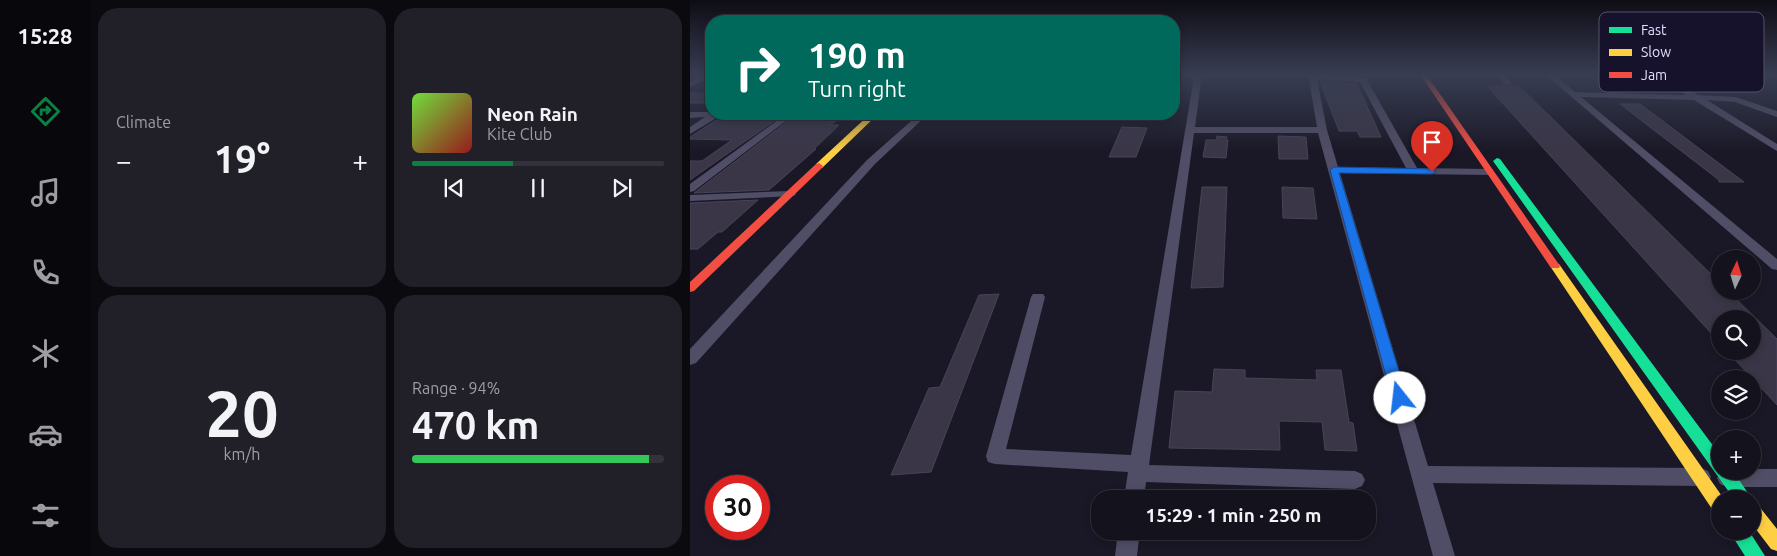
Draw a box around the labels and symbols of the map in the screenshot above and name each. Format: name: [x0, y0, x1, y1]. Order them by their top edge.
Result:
legend: [1599, 12, 1764, 92]
text: Fast: [1641, 22, 1667, 38]
text: Slow: [1641, 44, 1671, 60]
text: Jam: [1641, 67, 1667, 83]
pin: [1411, 121, 1453, 172]
north arrow: [1711, 250, 1761, 300]
position arrow: [1373, 371, 1425, 423]
speed limit sign: 30: [705, 475, 770, 540]

